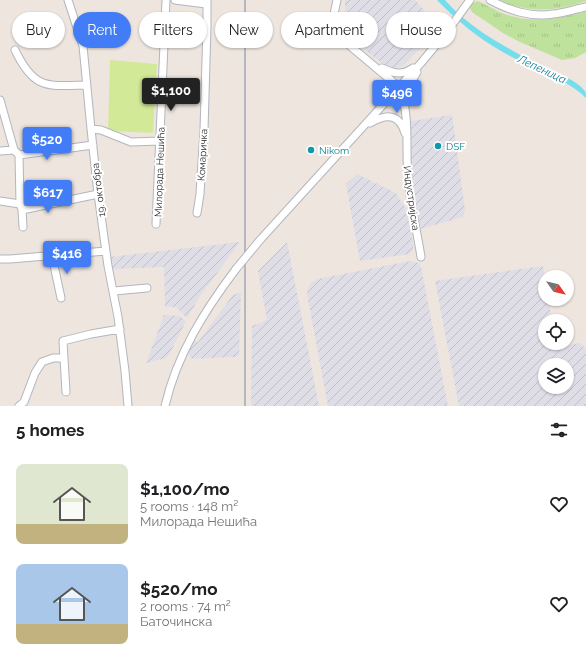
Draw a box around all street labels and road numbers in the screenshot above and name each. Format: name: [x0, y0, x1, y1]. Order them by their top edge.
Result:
street label: Милорада Нешића: [152, 127, 167, 217]
street label: Комаричка: [196, 129, 209, 181]
street label: 19. октобра: [90, 162, 107, 217]
street label: Индустријска: [402, 165, 421, 231]

